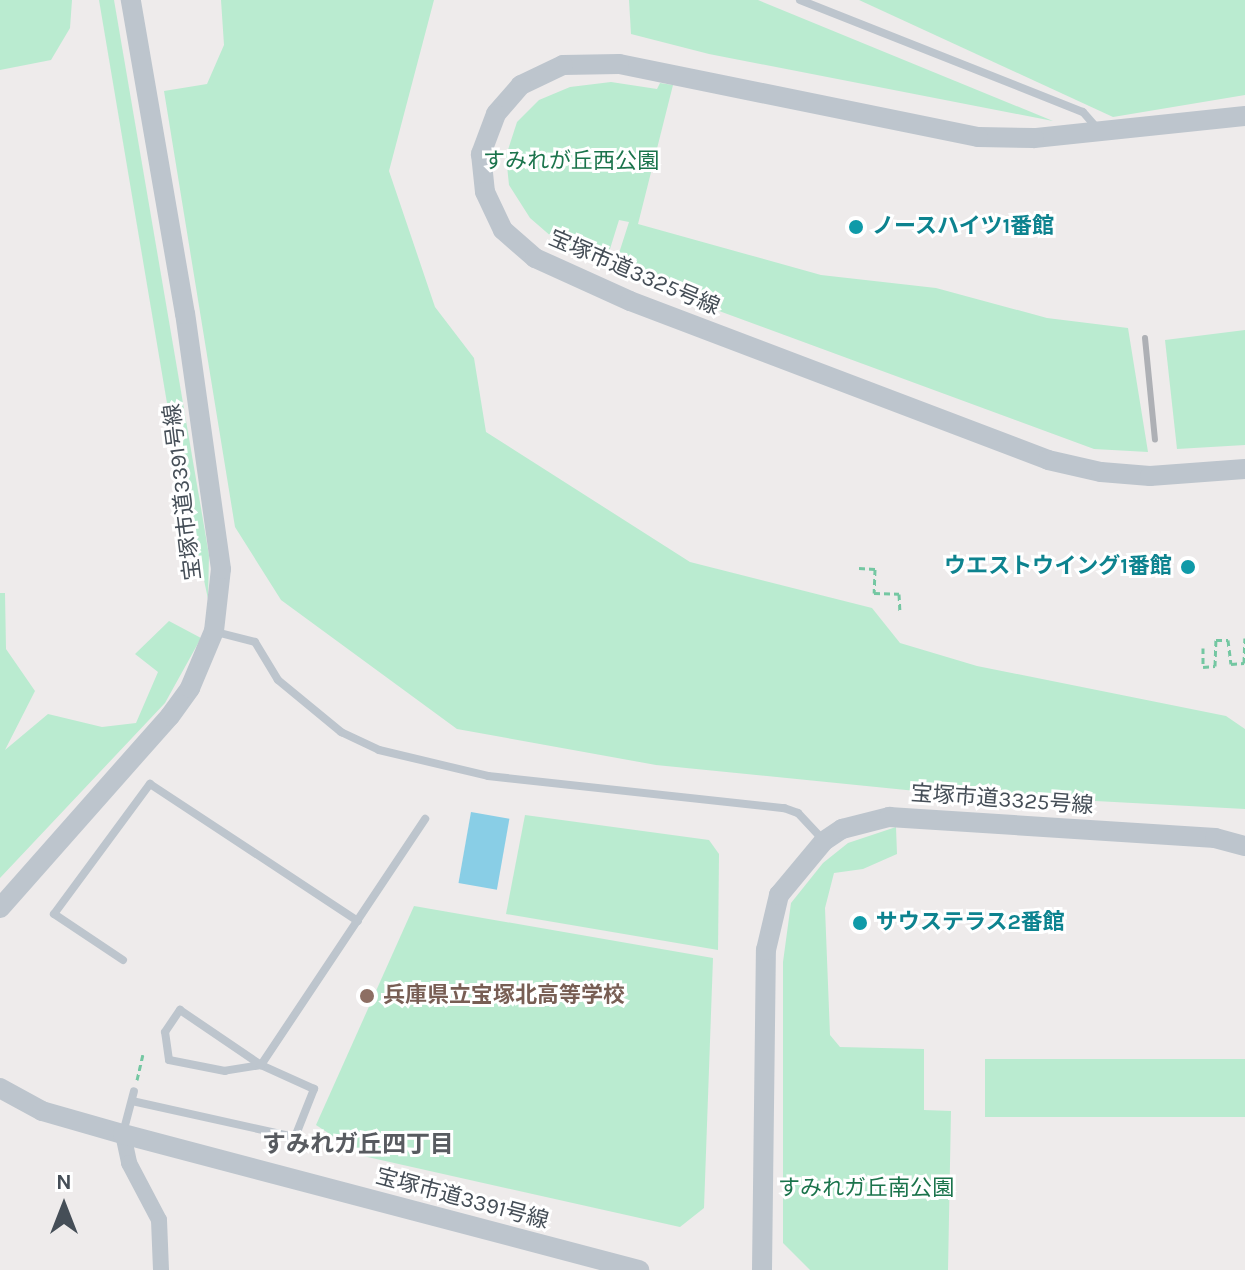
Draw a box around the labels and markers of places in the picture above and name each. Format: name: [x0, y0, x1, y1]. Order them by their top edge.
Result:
place label: ノースハイツ1番館: [872, 214, 1056, 240]
marker: ノースハイツ1番館: [847, 218, 865, 236]
place label: ウエストウイング1番館: [944, 554, 1172, 580]
marker: ウエストウイング1番館: [1179, 558, 1197, 576]
place label: サウステラス2番館: [876, 910, 1065, 936]
marker: サウステラス2番館: [851, 914, 869, 932]
place label: 兵庫県立宝塚北高等学校: [383, 983, 625, 1009]
marker: 兵庫県立宝塚北高等学校: [358, 987, 376, 1005]

